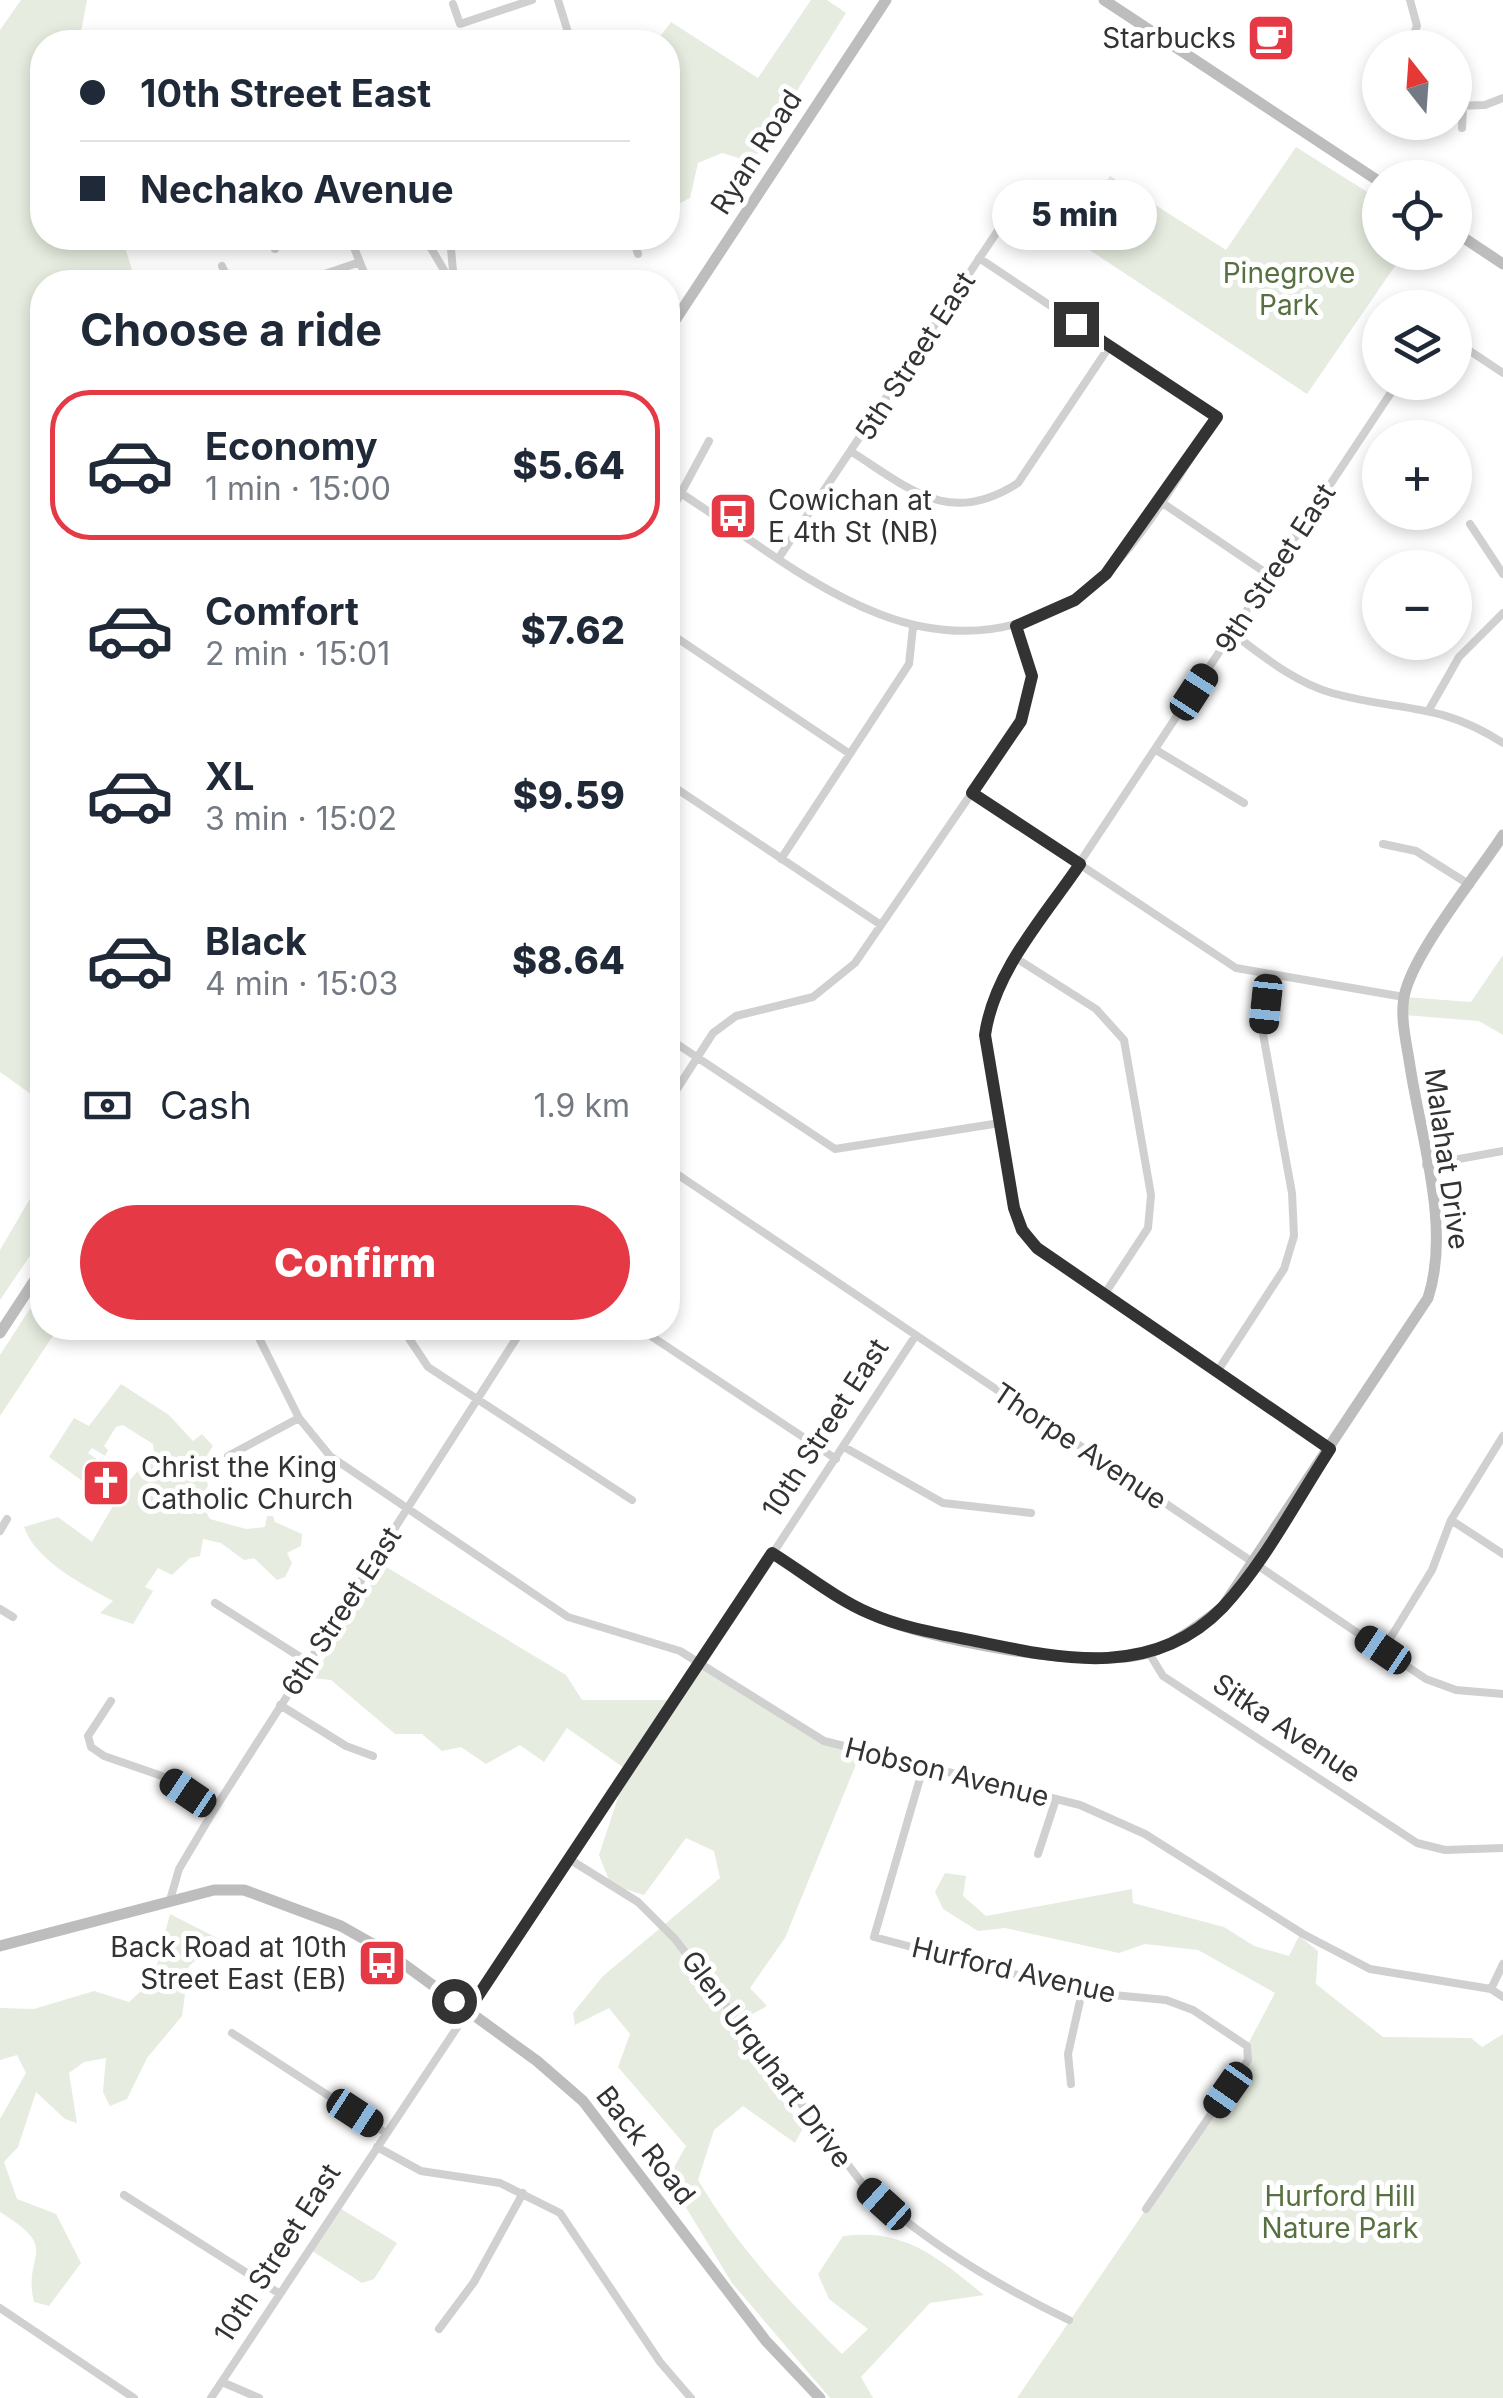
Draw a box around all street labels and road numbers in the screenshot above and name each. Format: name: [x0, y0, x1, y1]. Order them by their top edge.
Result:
street label: Ryan Road: [703, 83, 809, 221]
street label: 5th Street East: [848, 265, 982, 447]
street label: 9th Street East: [1208, 477, 1342, 659]
street label: Malahat Drive: [1417, 1066, 1477, 1252]
street label: 10th Street East: [755, 1332, 895, 1524]
street label: Thorpe Avenue: [987, 1375, 1173, 1517]
street label: 6th Street East: [274, 1520, 408, 1702]
street label: Sitka Avenue: [1207, 1666, 1367, 1790]
street label: Hobson Avenue: [841, 1730, 1053, 1814]
street label: Hurford Avenue: [909, 1930, 1119, 2010]
street label: Glen Urquhart Drive: [674, 1944, 860, 2174]
street label: Back Road: [589, 2079, 703, 2211]
street label: 10th Street East: [207, 2157, 347, 2349]

